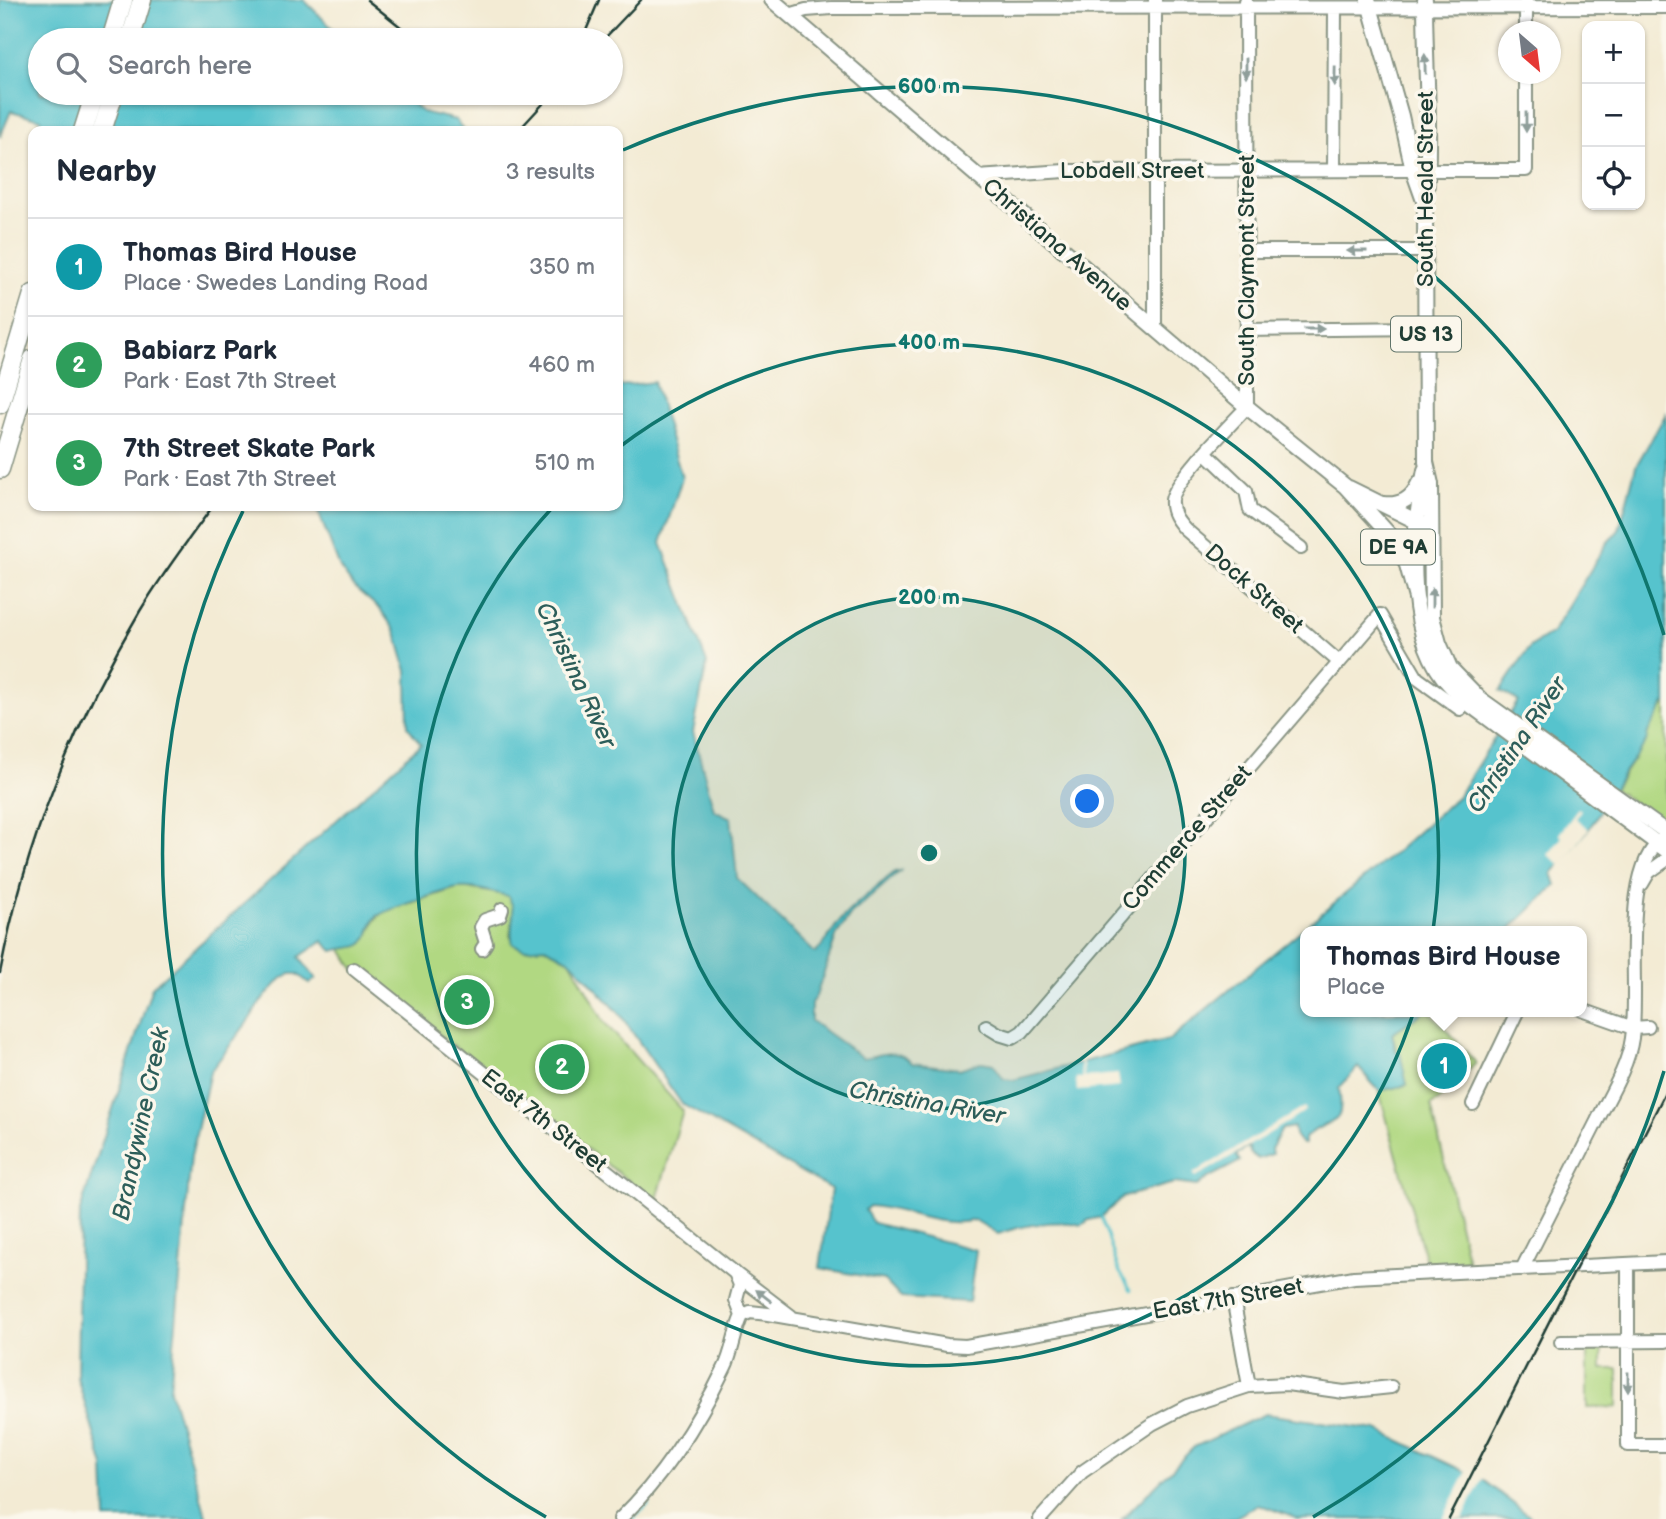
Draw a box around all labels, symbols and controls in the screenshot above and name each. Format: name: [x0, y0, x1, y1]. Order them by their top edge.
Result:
north arrow: [1498, 21, 1561, 84]
map controls: [1582, 21, 1645, 210]
button: +: [1582, 21, 1645, 84]
search box: [28, 28, 623, 105]
icon: search: [52, 48, 90, 86]
text: Search here: [108, 51, 252, 82]
one-way arrow: [1419, 53, 1431, 75]
one-way arrow: [1240, 57, 1252, 79]
one-way arrow: [1329, 65, 1341, 87]
text: 600 m: [898, 74, 960, 99]
button: −: [1582, 84, 1645, 147]
street label: South Heald Street: [1412, 91, 1440, 287]
one-way arrow: [1520, 111, 1532, 133]
button: locate: [1582, 147, 1645, 210]
text: Nearby: [56, 154, 156, 190]
street label: South Claymont Street: [1233, 154, 1261, 386]
street label: Lobdell Street: [1060, 157, 1204, 185]
text: 3 results: [506, 158, 595, 186]
street label: Christiana Avenue: [976, 172, 1138, 318]
text: Thomas Bird House: [123, 238, 357, 269]
one-way arrow: [1346, 245, 1368, 257]
text: 1: [74, 253, 84, 281]
text: 350 m: [529, 253, 595, 281]
text: Place · Swedes Landing Road: [123, 269, 428, 297]
road number: US 13: [1391, 316, 1461, 352]
one-way arrow: [1303, 323, 1325, 335]
text: 400 m: [898, 330, 960, 355]
text: Babiarz Park: [123, 336, 277, 367]
text: 2: [72, 351, 86, 379]
text: 460 m: [528, 351, 595, 379]
text: Park · East 7th Street: [123, 367, 336, 395]
text: 7th Street Skate Park: [123, 434, 375, 465]
text: 3: [72, 449, 86, 477]
text: 510 m: [534, 449, 595, 477]
text: Park · East 7th Street: [123, 465, 336, 493]
road number: DE 9A: [1361, 530, 1435, 564]
street label: Dock Street: [1199, 538, 1309, 640]
text: 200 m: [898, 585, 960, 610]
one-way arrow: [1426, 587, 1438, 609]
water label: Christina River: [530, 597, 623, 755]
water label: Christina River: [1461, 670, 1574, 819]
street label: Commerce Street: [1116, 759, 1258, 917]
your location: [1070, 784, 1104, 818]
centre of rings: [917, 841, 941, 865]
popup: [1300, 926, 1587, 1017]
text: Thomas Bird House: [1327, 942, 1560, 973]
text: Place: [1327, 973, 1385, 1001]
pin: 3: [444, 976, 490, 1028]
water label: Brandywine Creek: [106, 1024, 176, 1223]
pin: 1: [1421, 1040, 1467, 1092]
pin: 2: [539, 1041, 585, 1093]
street label: East 7th Street: [475, 1063, 613, 1179]
water label: Christina River: [847, 1075, 1009, 1131]
street label: East 7th Street: [1151, 1272, 1305, 1326]
one-way arrow: [756, 1288, 774, 1303]
one-way arrow: [1622, 1371, 1634, 1393]

